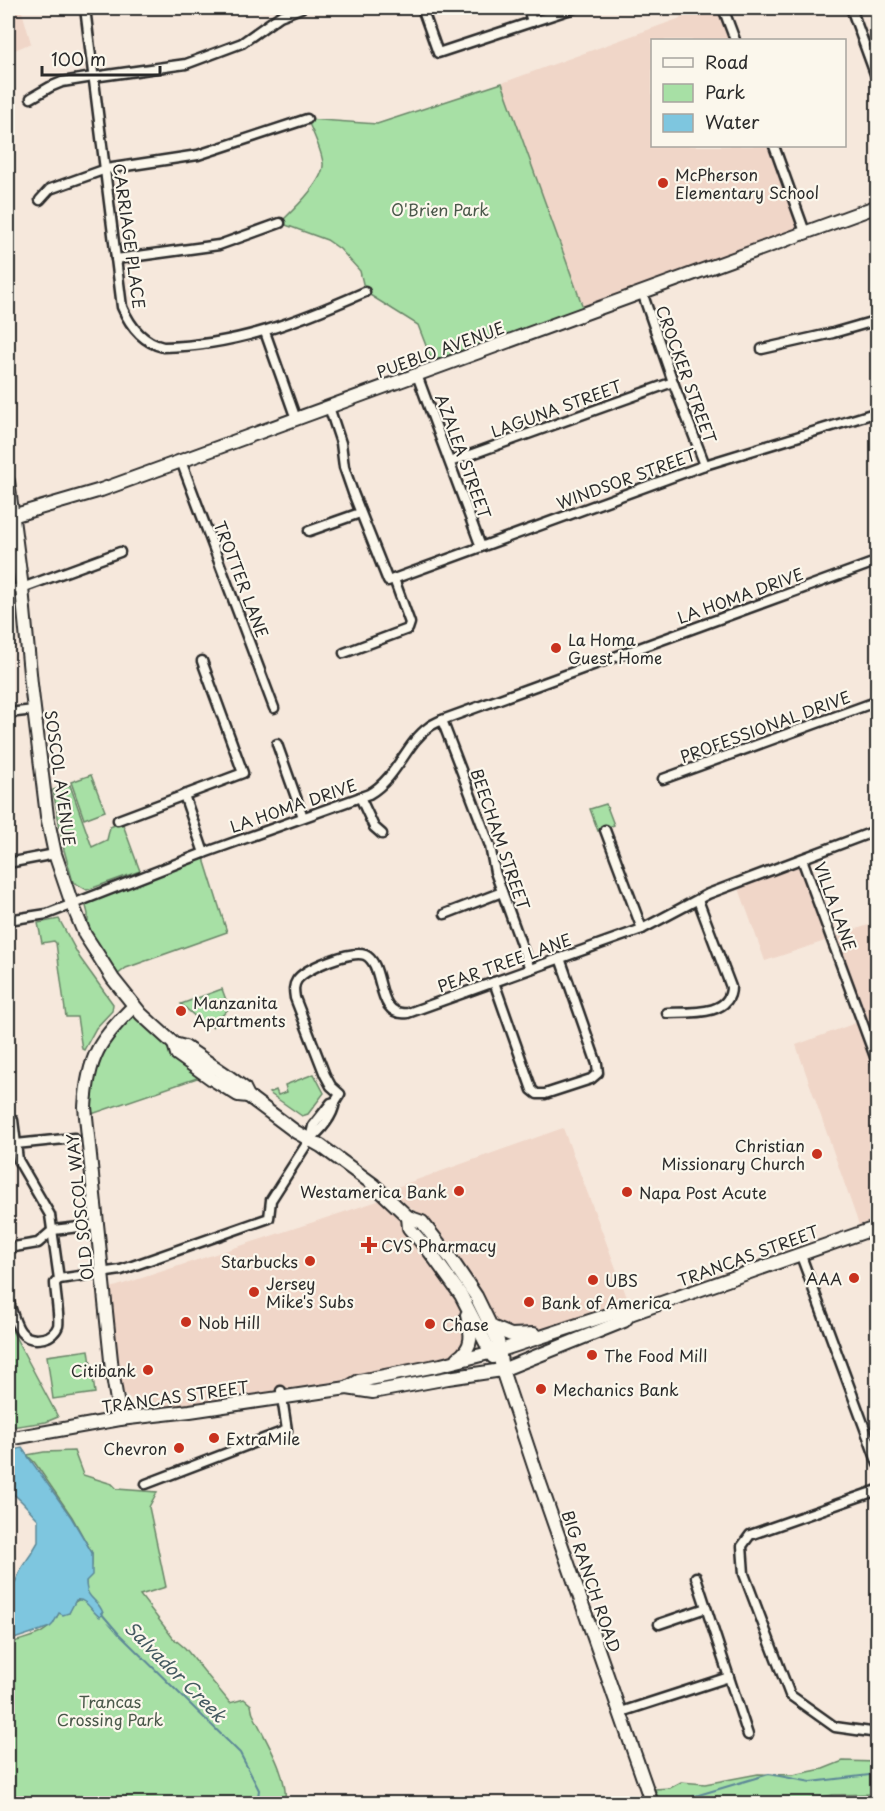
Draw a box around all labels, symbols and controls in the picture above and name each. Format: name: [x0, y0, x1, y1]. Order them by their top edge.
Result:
scale bar: [42, 39, 160, 77]
legend: [651, 39, 846, 147]
text: 100 m: [51, 45, 106, 72]
text: Road: [705, 48, 749, 75]
text: Park: [705, 78, 745, 105]
text: Water: [705, 108, 760, 135]
street label: CARRIAGE PLACE: [108, 162, 152, 310]
place label: McPherson Elementary School: [675, 162, 819, 204]
marker: McPherson Elementary School: [656, 176, 670, 190]
park label: O'Brien Park: [391, 197, 489, 221]
street label: CROCKER STREET: [651, 302, 723, 446]
street label: PUEBLO AVENUE: [373, 315, 507, 383]
street label: LAGUNA STREET: [487, 373, 625, 443]
street label: AZALEA STREET: [430, 390, 498, 522]
street label: WINDSOR STREET: [553, 442, 699, 514]
street label: TROTTER LANE: [209, 517, 275, 641]
street label: LA HOMA DRIVE: [674, 561, 806, 629]
place label: La Homa Guest Home: [568, 627, 662, 669]
marker: La Homa Guest Home: [549, 641, 563, 655]
street label: PROFESSIONAL DRIVE: [677, 684, 853, 768]
street label: SOSCOL AVENUE: [40, 709, 82, 847]
street label: BEECHAM STREET: [466, 765, 536, 913]
street label: LA HOMA DRIVE: [226, 772, 360, 838]
street label: VILLA LANE: [809, 858, 863, 954]
street label: PEAR TREE LANE: [434, 927, 574, 997]
place label: Manzanita Apartments: [193, 990, 285, 1032]
marker: Manzanita Apartments: [174, 1004, 188, 1018]
street label: OLD SOSCOL WAY: [59, 1132, 99, 1282]
place label: Christian Missionary Church: [661, 1133, 805, 1175]
marker: Christian Missionary Church: [810, 1147, 824, 1161]
place label: Westamerica Bank: [300, 1179, 447, 1203]
place label: Napa Post Acute: [639, 1180, 767, 1204]
marker: Westamerica Bank: [452, 1184, 466, 1198]
marker: Napa Post Acute: [620, 1185, 634, 1199]
street label: TRANCAS STREET: [674, 1218, 822, 1292]
place label: CVS Pharmacy: [381, 1233, 496, 1257]
marker: CVS Pharmacy: [362, 1238, 376, 1252]
place label: Starbucks: [221, 1249, 298, 1273]
marker: Starbucks: [303, 1254, 317, 1268]
place label: AAA: [806, 1266, 842, 1290]
place label: UBS: [605, 1268, 638, 1292]
place label: Jersey Mike's Subs: [266, 1271, 354, 1313]
marker: AAA: [847, 1271, 861, 1285]
marker: UBS: [586, 1273, 600, 1287]
marker: Jersey Mike's Subs: [247, 1285, 261, 1299]
place label: Bank of America: [541, 1290, 671, 1314]
marker: Bank of America: [522, 1295, 536, 1309]
place label: Nob Hill: [198, 1310, 260, 1334]
place label: Chase: [442, 1312, 489, 1336]
marker: Nob Hill: [179, 1315, 193, 1329]
marker: Chase: [423, 1317, 437, 1331]
place label: The Food Mill: [604, 1343, 707, 1367]
marker: The Food Mill: [585, 1348, 599, 1362]
place label: Citibank: [71, 1358, 136, 1382]
marker: Citibank: [141, 1363, 155, 1377]
street label: TRANCAS STREET: [100, 1374, 250, 1418]
place label: Mechanics Bank: [553, 1377, 679, 1401]
marker: Mechanics Bank: [534, 1382, 548, 1396]
place label: ExtraMile: [226, 1426, 300, 1450]
marker: ExtraMile: [207, 1431, 221, 1445]
place label: Chevron: [103, 1436, 167, 1460]
marker: Chevron: [172, 1441, 186, 1455]
street label: BIG RANCH ROAD: [556, 1507, 628, 1655]
water label: Salvador Creek: [119, 1614, 234, 1729]
park label: Trancas Crossing Park: [57, 1689, 163, 1731]

